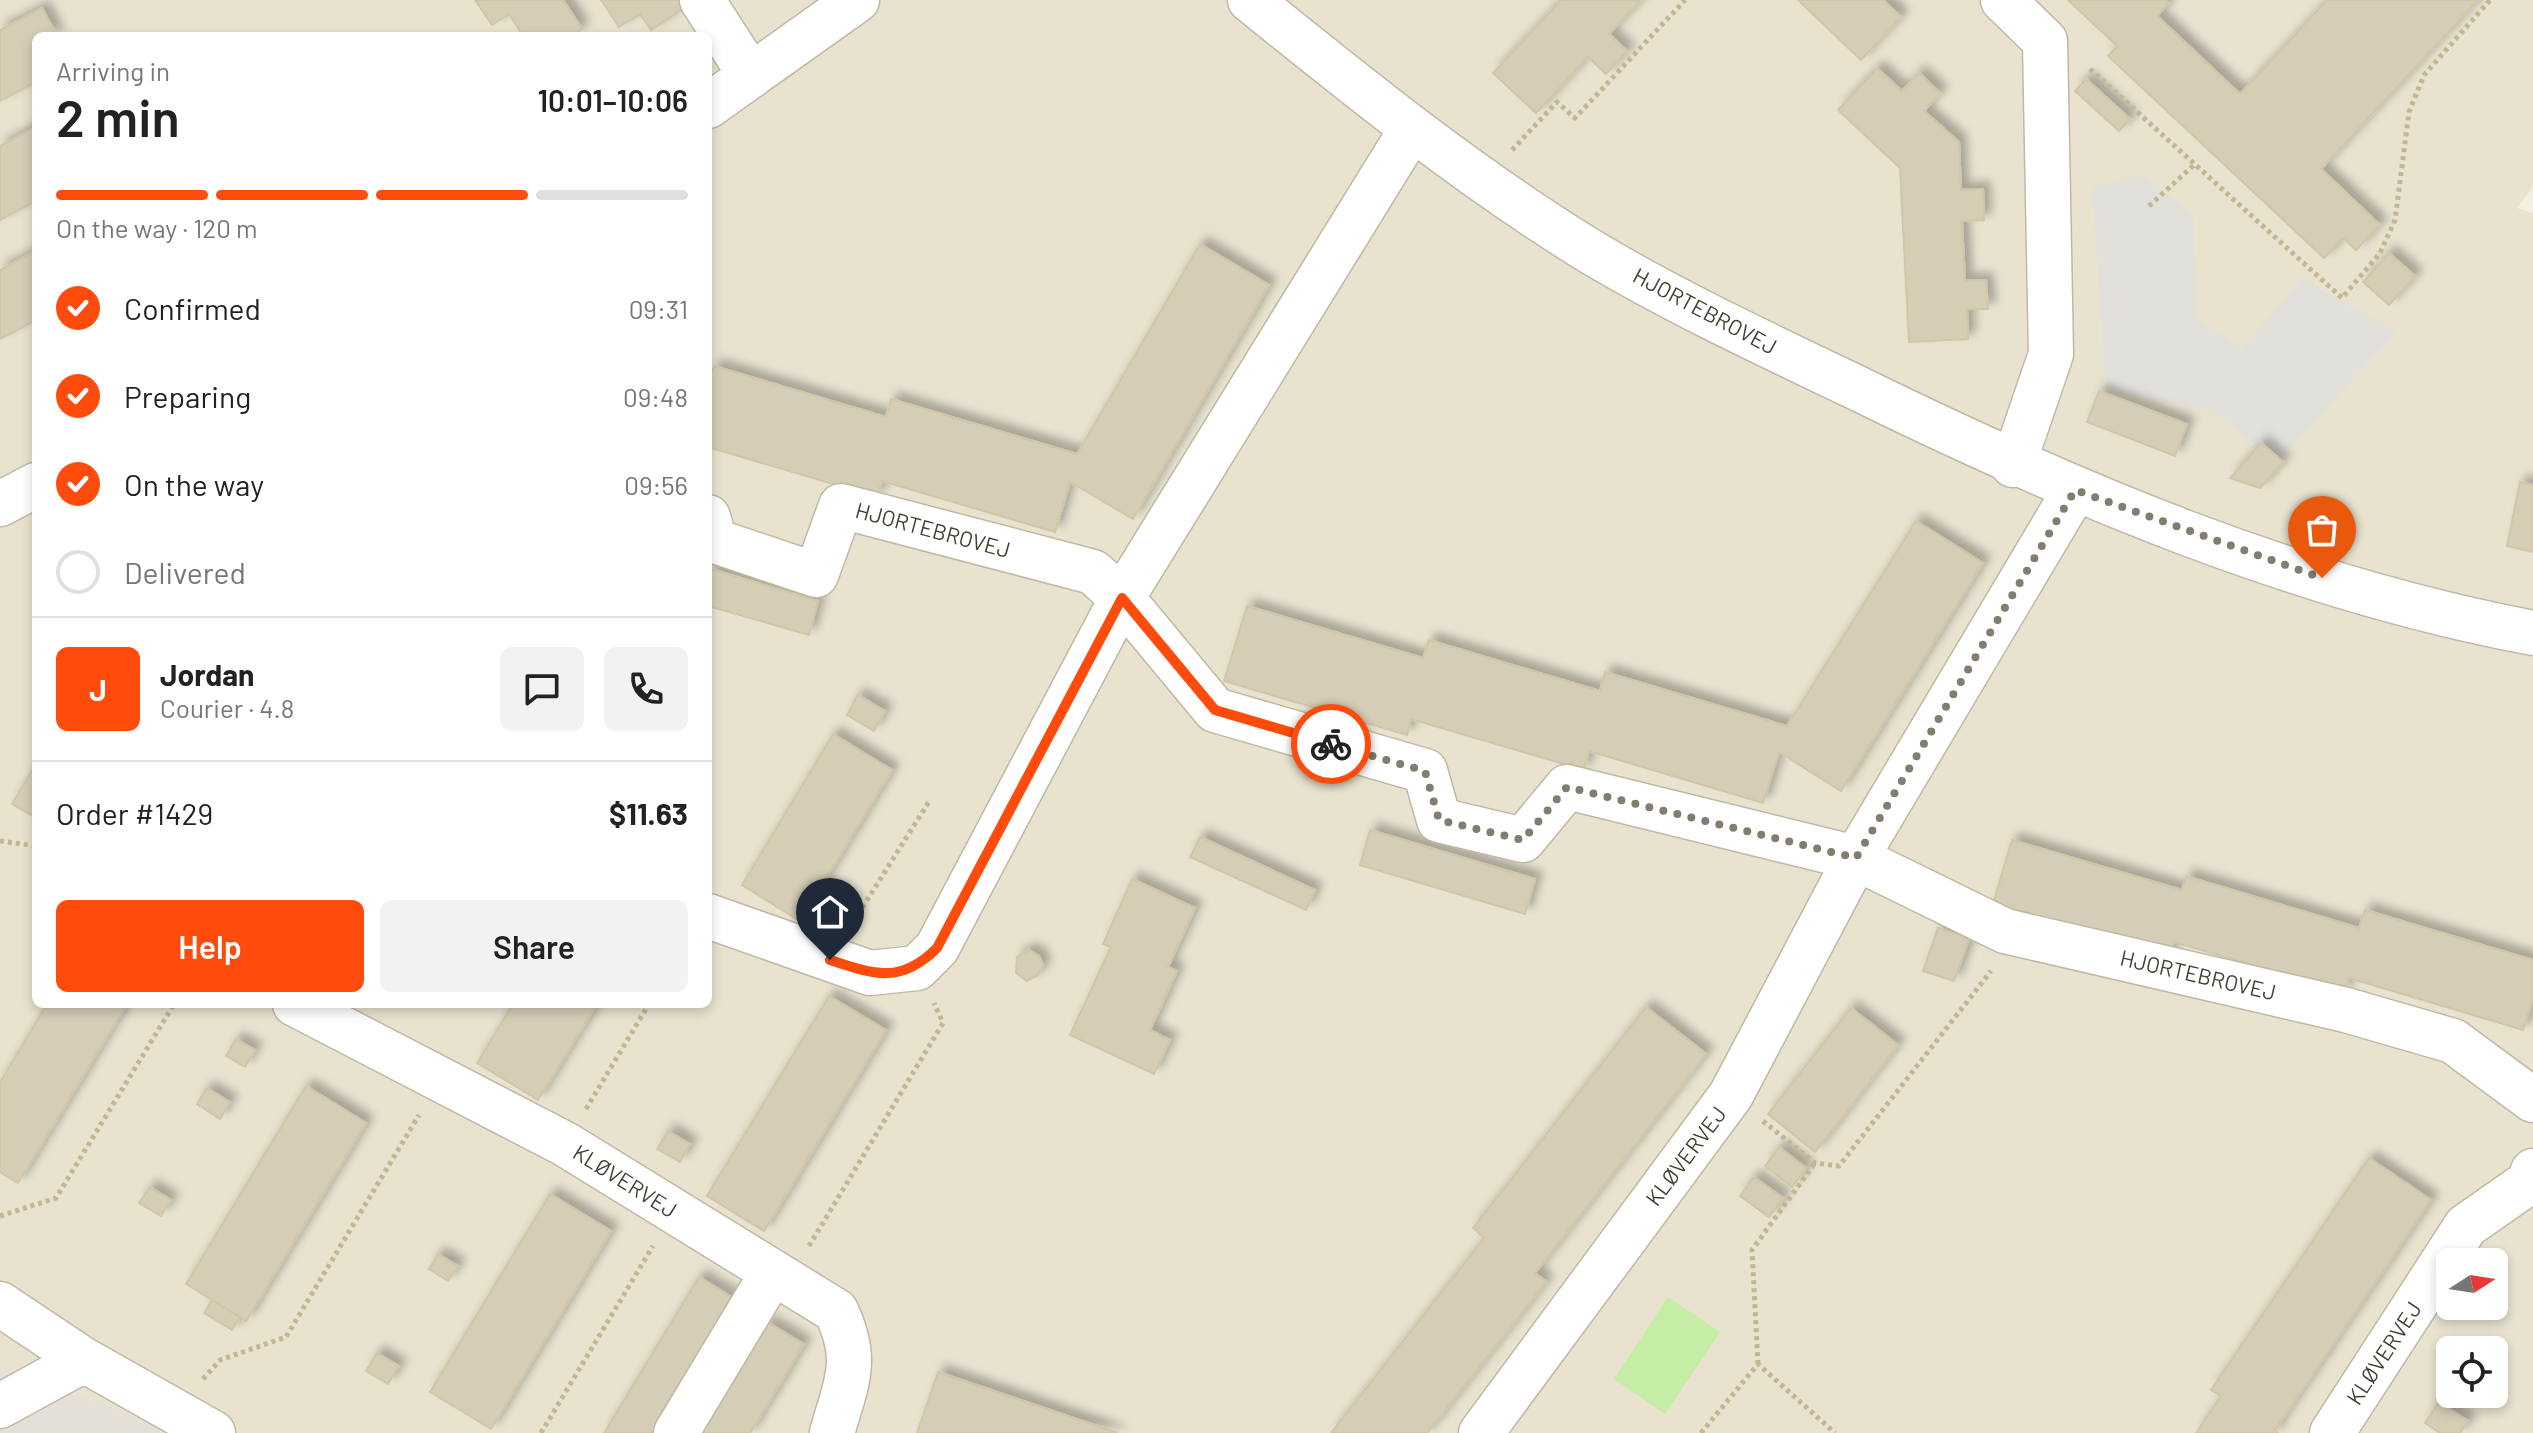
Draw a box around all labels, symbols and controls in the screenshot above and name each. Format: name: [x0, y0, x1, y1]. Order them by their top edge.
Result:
text: Arriving in: [56, 55, 170, 86]
text: 10:01–10:06: [537, 82, 688, 118]
text: 2 min: [56, 85, 180, 147]
text: On the way · 120 m: [56, 212, 258, 243]
street label: HJORTEBROVEJ: [1629, 261, 1782, 359]
icon: check: [56, 286, 100, 330]
text: Confirmed: [124, 290, 261, 326]
text: 09:31: [629, 293, 688, 324]
icon: check: [56, 374, 100, 418]
text: Preparing: [124, 378, 251, 414]
text: 09:48: [623, 381, 688, 412]
icon: check: [56, 462, 100, 506]
text: On the way: [124, 466, 264, 502]
text: 09:56: [624, 469, 688, 500]
street label: HJORTEBROVEJ: [853, 496, 1013, 562]
pin: [2288, 496, 2356, 578]
icon: bag: [2300, 508, 2344, 552]
text: Delivered: [124, 554, 246, 590]
button: chat: [500, 647, 584, 731]
button: phone: [604, 647, 688, 731]
text: Jordan: [160, 656, 255, 692]
text: J: [89, 671, 107, 707]
text: Courier · 4.8: [160, 692, 294, 723]
courier: [1291, 704, 1371, 784]
icon: bike: [1309, 722, 1353, 766]
text: Order #1429: [56, 795, 213, 831]
text: $11.63: [609, 795, 688, 831]
pin: [796, 878, 864, 960]
icon: home: [808, 890, 852, 934]
button: Help: [56, 900, 364, 992]
button: Share: [380, 900, 688, 992]
street label: HJORTEBROVEJ: [2118, 943, 2279, 1005]
street label: KLØVERVEJ: [1639, 1101, 1731, 1210]
street label: KLØVERVEJ: [569, 1138, 682, 1222]
north arrow: [2436, 1248, 2508, 1320]
map controls: [2436, 1248, 2508, 1408]
street label: KLØVERVEJ: [2340, 1296, 2426, 1409]
button: locate: [2436, 1336, 2508, 1408]

